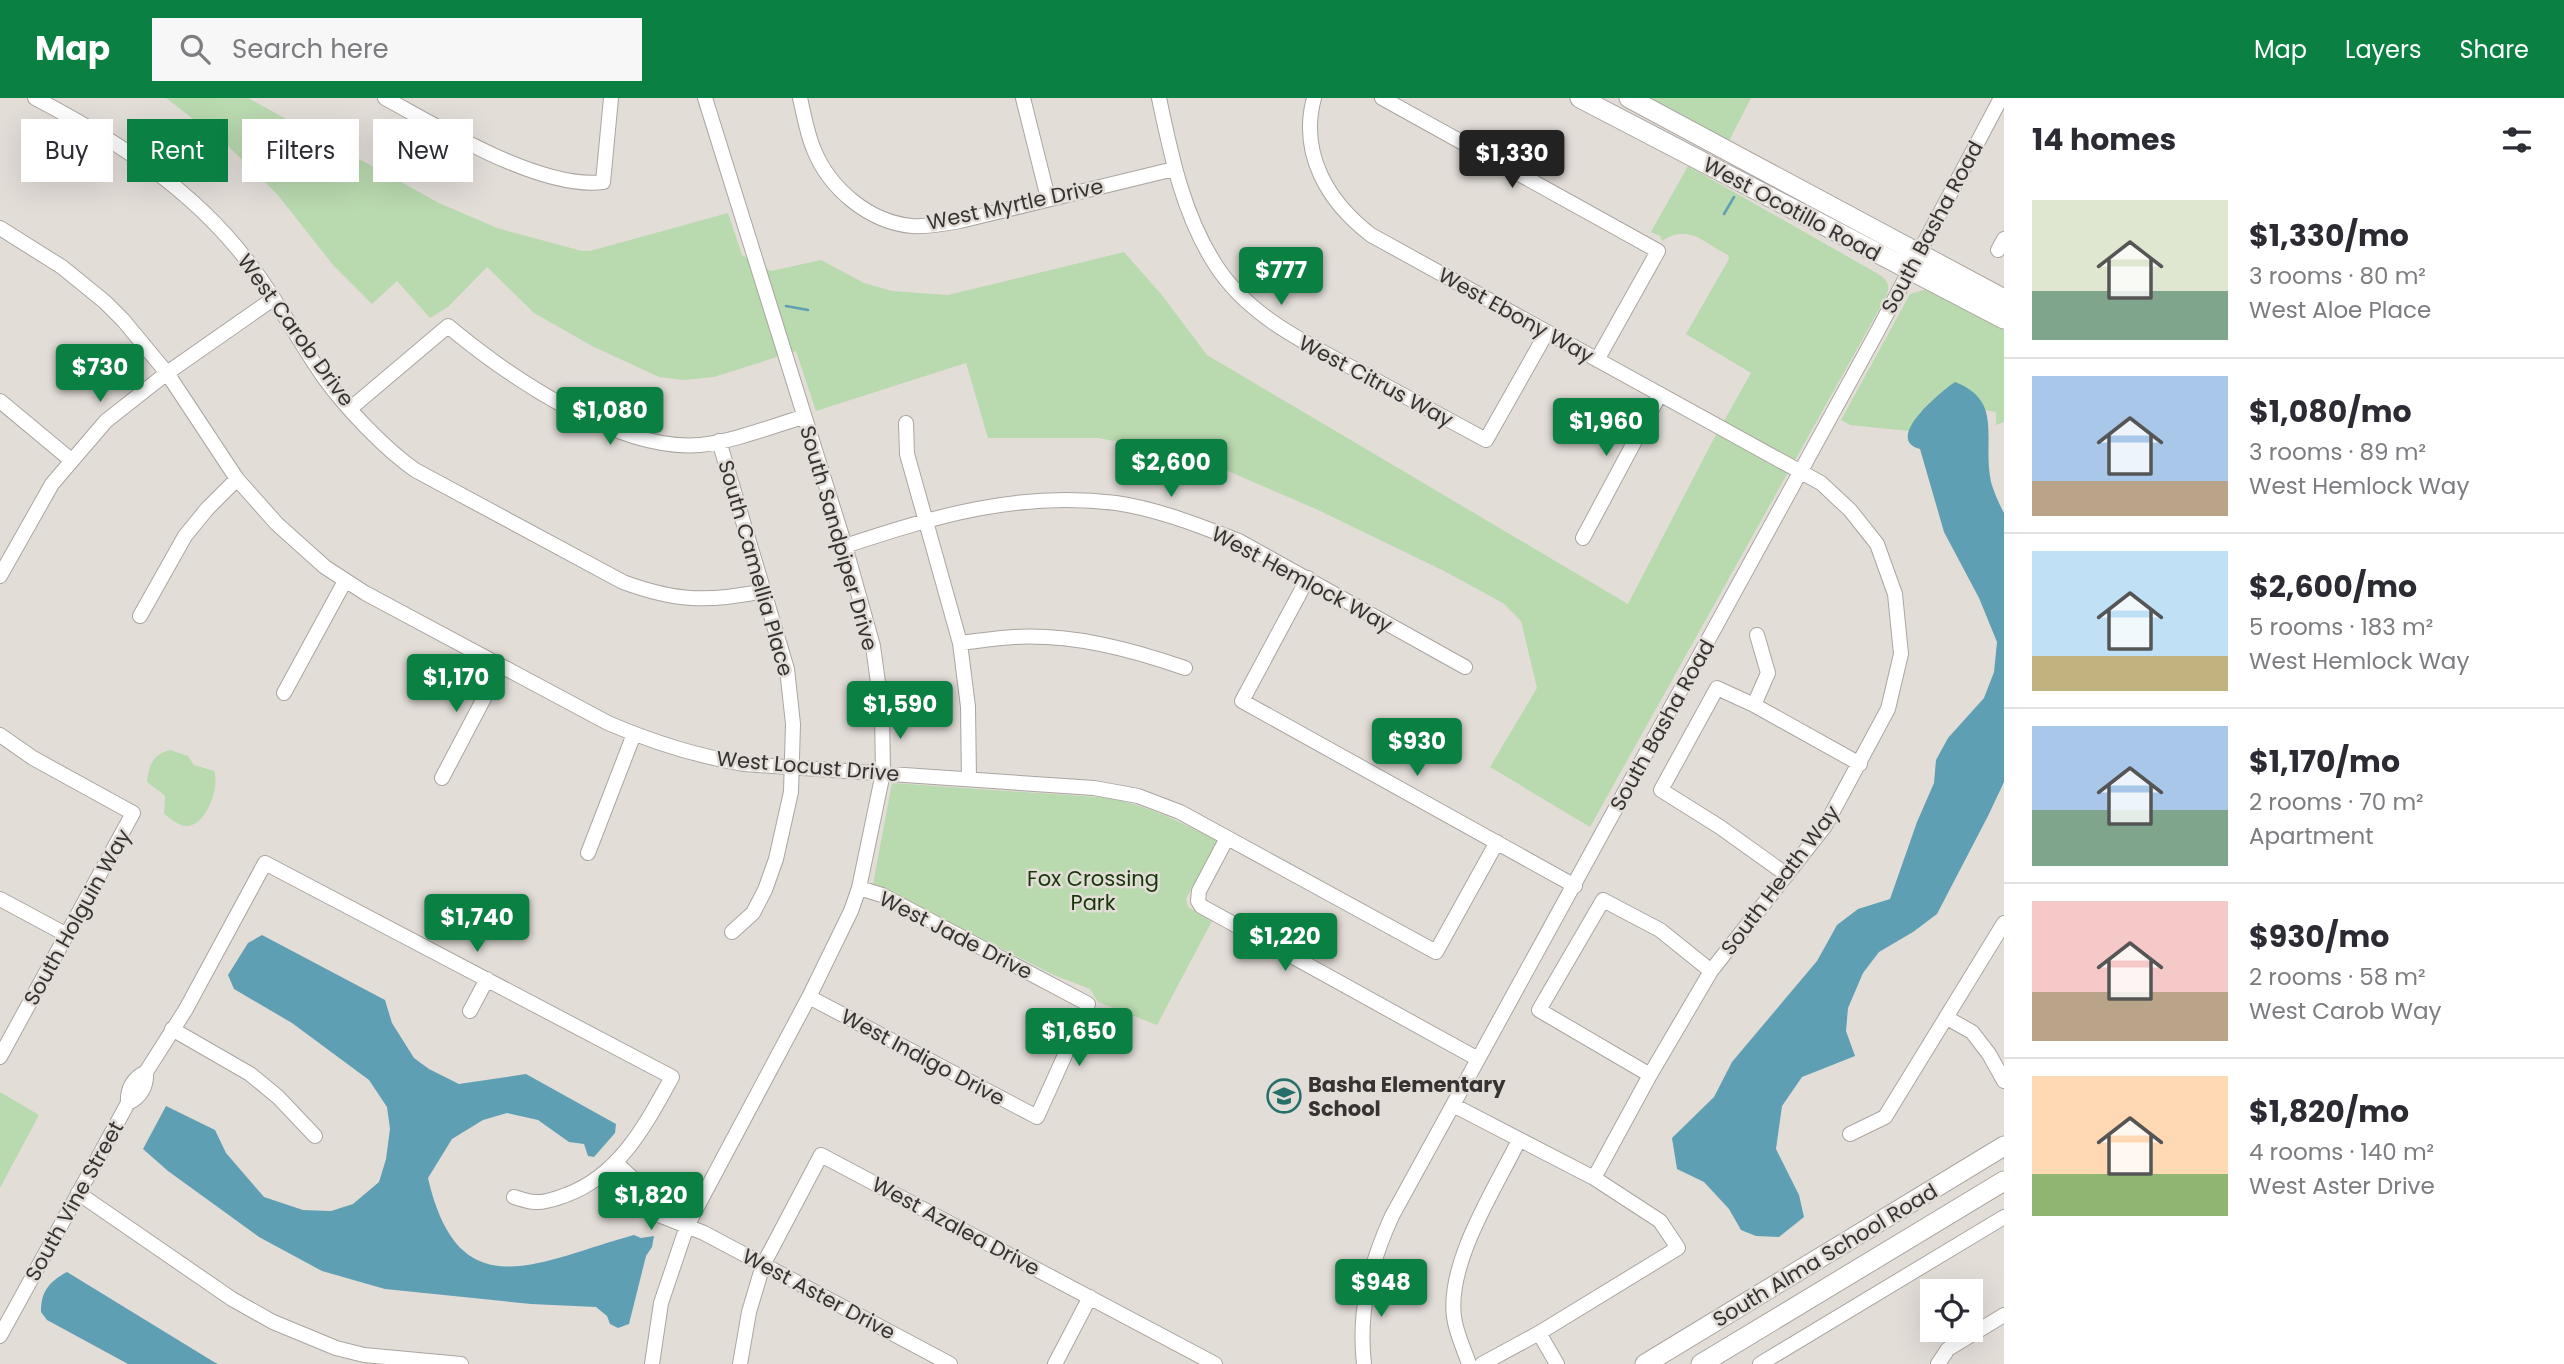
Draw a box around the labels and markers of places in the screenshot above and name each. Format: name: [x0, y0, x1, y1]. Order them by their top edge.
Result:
pin: $1,330: [1455, 130, 1569, 190]
pin: $777: [1240, 248, 1322, 307]
pin: $730: [59, 344, 141, 404]
pin: $1,080: [553, 388, 667, 447]
pin: $1,960: [1549, 398, 1663, 458]
pin: $2,600: [1114, 440, 1228, 499]
pin: $1,170: [399, 654, 513, 714]
pin: $1,590: [843, 682, 957, 741]
pin: $930: [1376, 718, 1458, 778]
pin: $1,740: [420, 894, 534, 954]
pin: $1,220: [1228, 914, 1342, 973]
pin: $1,650: [1022, 1009, 1136, 1068]
place label: Basha Elementary School: [1308, 1070, 1506, 1123]
school or university icon: Basha Elementary School: [1265, 1077, 1303, 1115]
pin: $1,820: [594, 1172, 708, 1232]
pin: $948: [1340, 1260, 1422, 1319]

